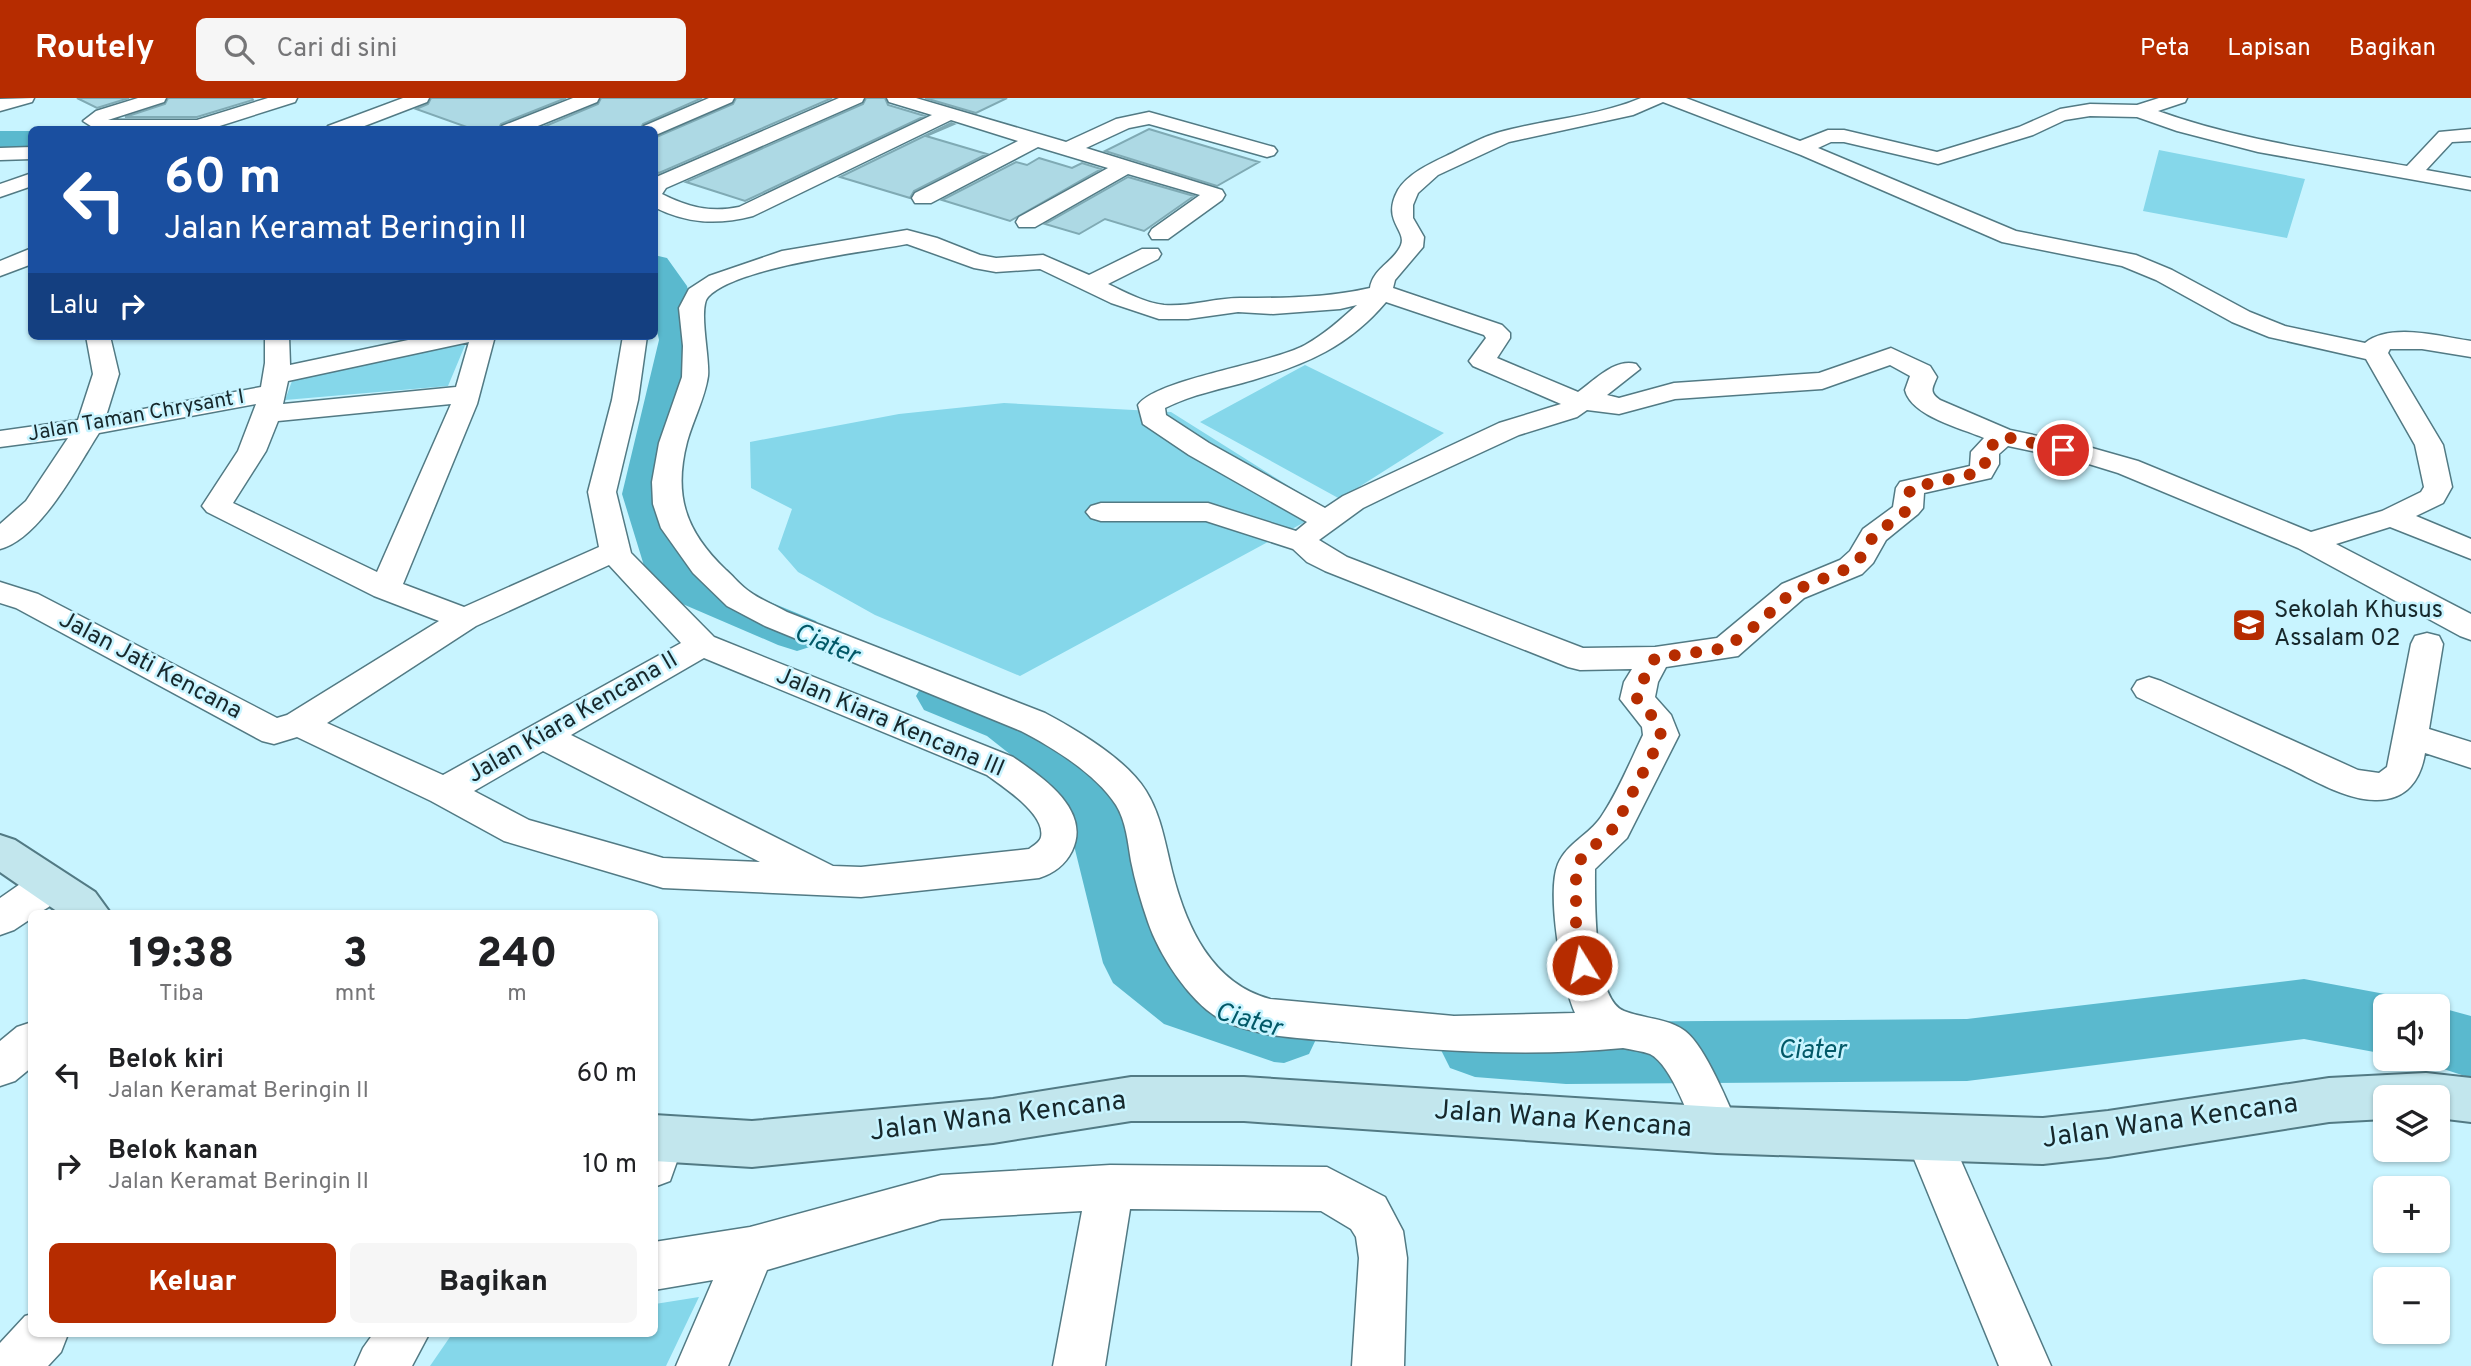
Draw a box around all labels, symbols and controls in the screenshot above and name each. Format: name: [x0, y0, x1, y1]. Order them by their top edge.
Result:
search box: [196, 18, 686, 81]
text: Routely: [35, 28, 154, 70]
icon: search: [220, 30, 258, 68]
text: Cari di sini: [276, 33, 397, 66]
text: Peta: [2140, 34, 2189, 64]
text: Lapisan: [2227, 34, 2311, 64]
text: Bagikan: [2349, 34, 2436, 64]
text: 60 m: [164, 149, 282, 211]
icon: left: [49, 154, 140, 245]
text: Jalan Keramat Beringin II: [164, 210, 527, 250]
icon: right: [113, 287, 151, 325]
text: Lalu: [49, 290, 99, 323]
street label: Jalan Taman Chrysant I: [26, 384, 246, 448]
pin: [2033, 420, 2093, 480]
icon: arrive: [2044, 431, 2082, 469]
place label: Sekolah Khusus Assalam 02: [2274, 596, 2443, 654]
street label: Jalan Jati Kencana: [53, 605, 247, 727]
school or university icon: Sekolah Khusus Assalam 02: [2230, 606, 2268, 644]
water label: Ciater: [788, 617, 866, 674]
street label: Jalan Kiara Kencana II: [462, 645, 684, 791]
street label: Jalan Kiara Kencana III: [771, 661, 1009, 785]
position arrow: [1545, 928, 1619, 1002]
text: 19:38: [129, 929, 234, 982]
text: 3: [343, 929, 368, 982]
text: 240: [476, 929, 557, 982]
text: Tiba: [159, 980, 204, 1009]
text: mnt: [335, 980, 376, 1009]
text: m: [507, 980, 527, 1009]
map controls: [2373, 994, 2450, 1344]
button: sound: [2373, 994, 2450, 1071]
water label: Ciater: [1211, 996, 1287, 1047]
water label: Ciater: [1778, 1035, 1848, 1068]
text: Belok kiri: [108, 1044, 224, 1077]
icon: left: [49, 1056, 87, 1094]
text: 60 m: [577, 1058, 637, 1091]
text: Jalan Keramat Beringin II: [108, 1077, 369, 1106]
street label: Jalan Wana Kencana: [868, 1083, 1128, 1151]
button: layers: [2373, 1085, 2450, 1162]
street label: Jalan Wana Kencana: [2040, 1086, 2300, 1158]
street label: Jalan Wana Kencana: [1433, 1093, 1693, 1147]
text: Belok kanan: [108, 1135, 258, 1168]
icon: right: [49, 1147, 87, 1185]
text: 10 m: [582, 1149, 637, 1182]
text: Jalan Keramat Beringin II: [108, 1168, 369, 1197]
button: +: [2373, 1176, 2450, 1253]
button: Keluar: [49, 1243, 336, 1323]
button: Bagikan: [350, 1243, 637, 1323]
button: −: [2373, 1267, 2450, 1344]

